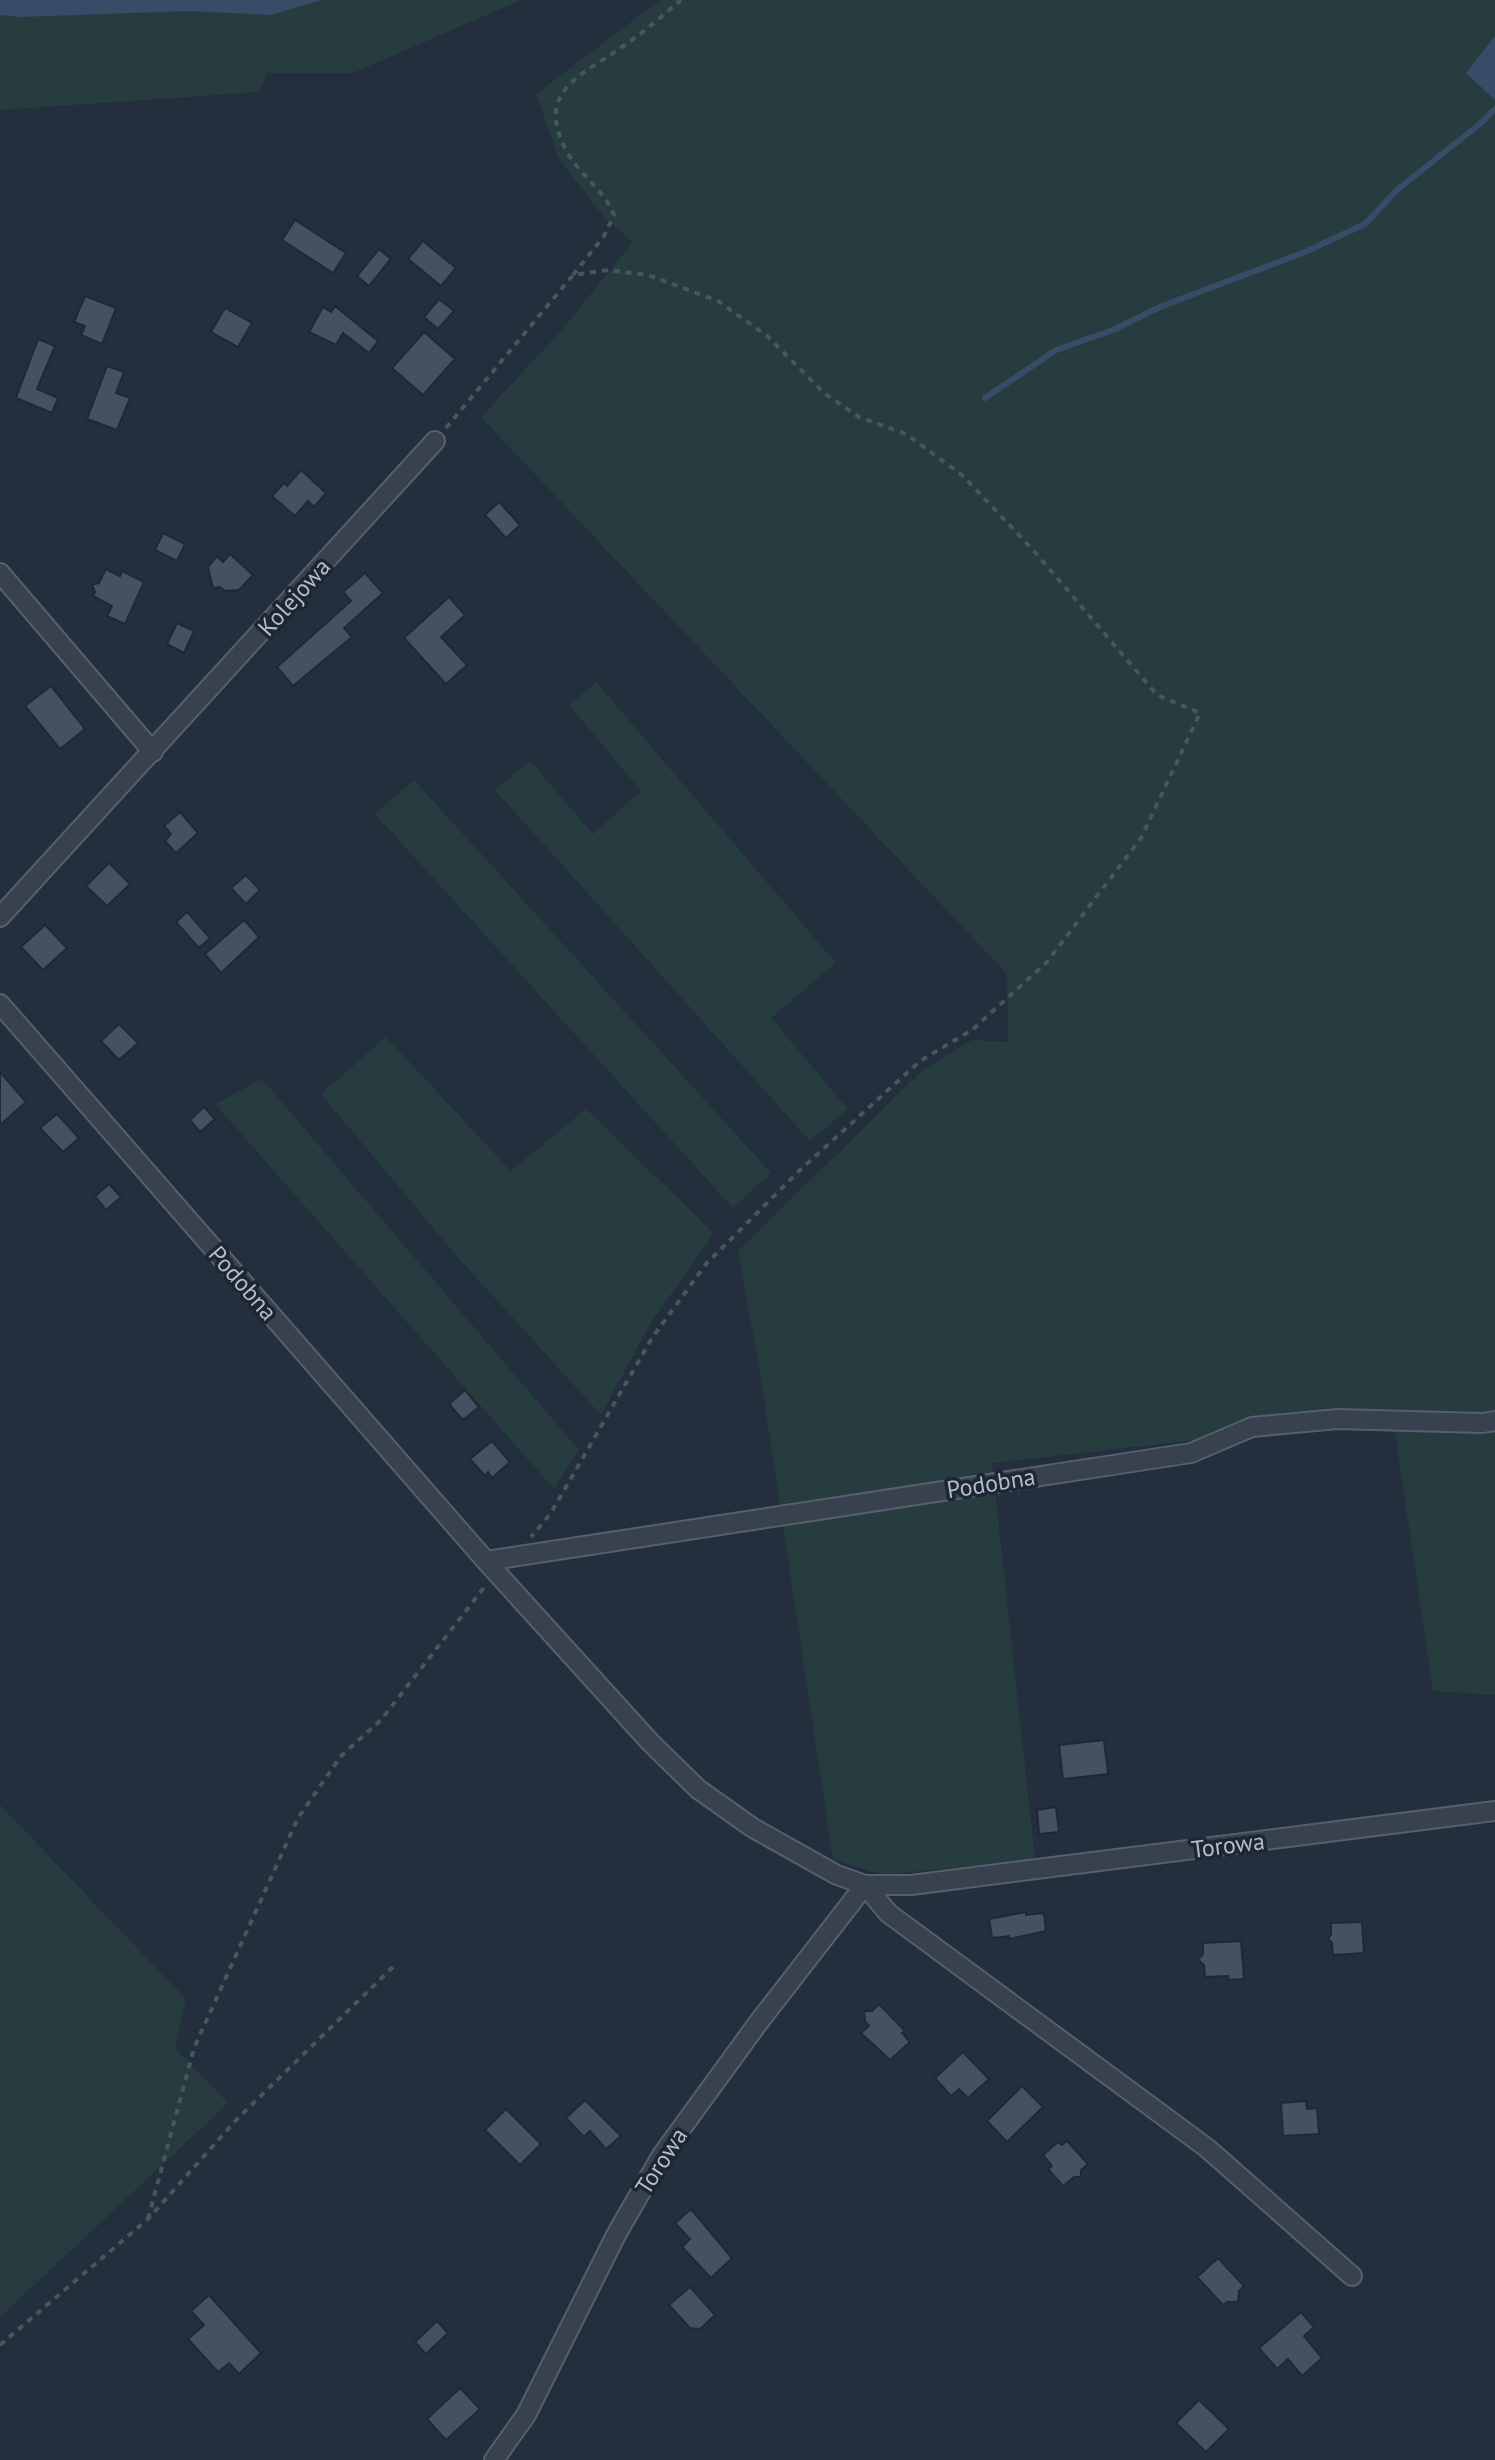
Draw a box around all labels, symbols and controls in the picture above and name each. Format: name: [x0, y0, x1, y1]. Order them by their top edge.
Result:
street label: Kolejowa: [251, 552, 337, 642]
street label: Podobna: [202, 1239, 284, 1327]
street label: Podobna: [945, 1461, 1037, 1505]
street label: Torowa: [1190, 1825, 1266, 1865]
street label: Torowa: [628, 2122, 694, 2200]

